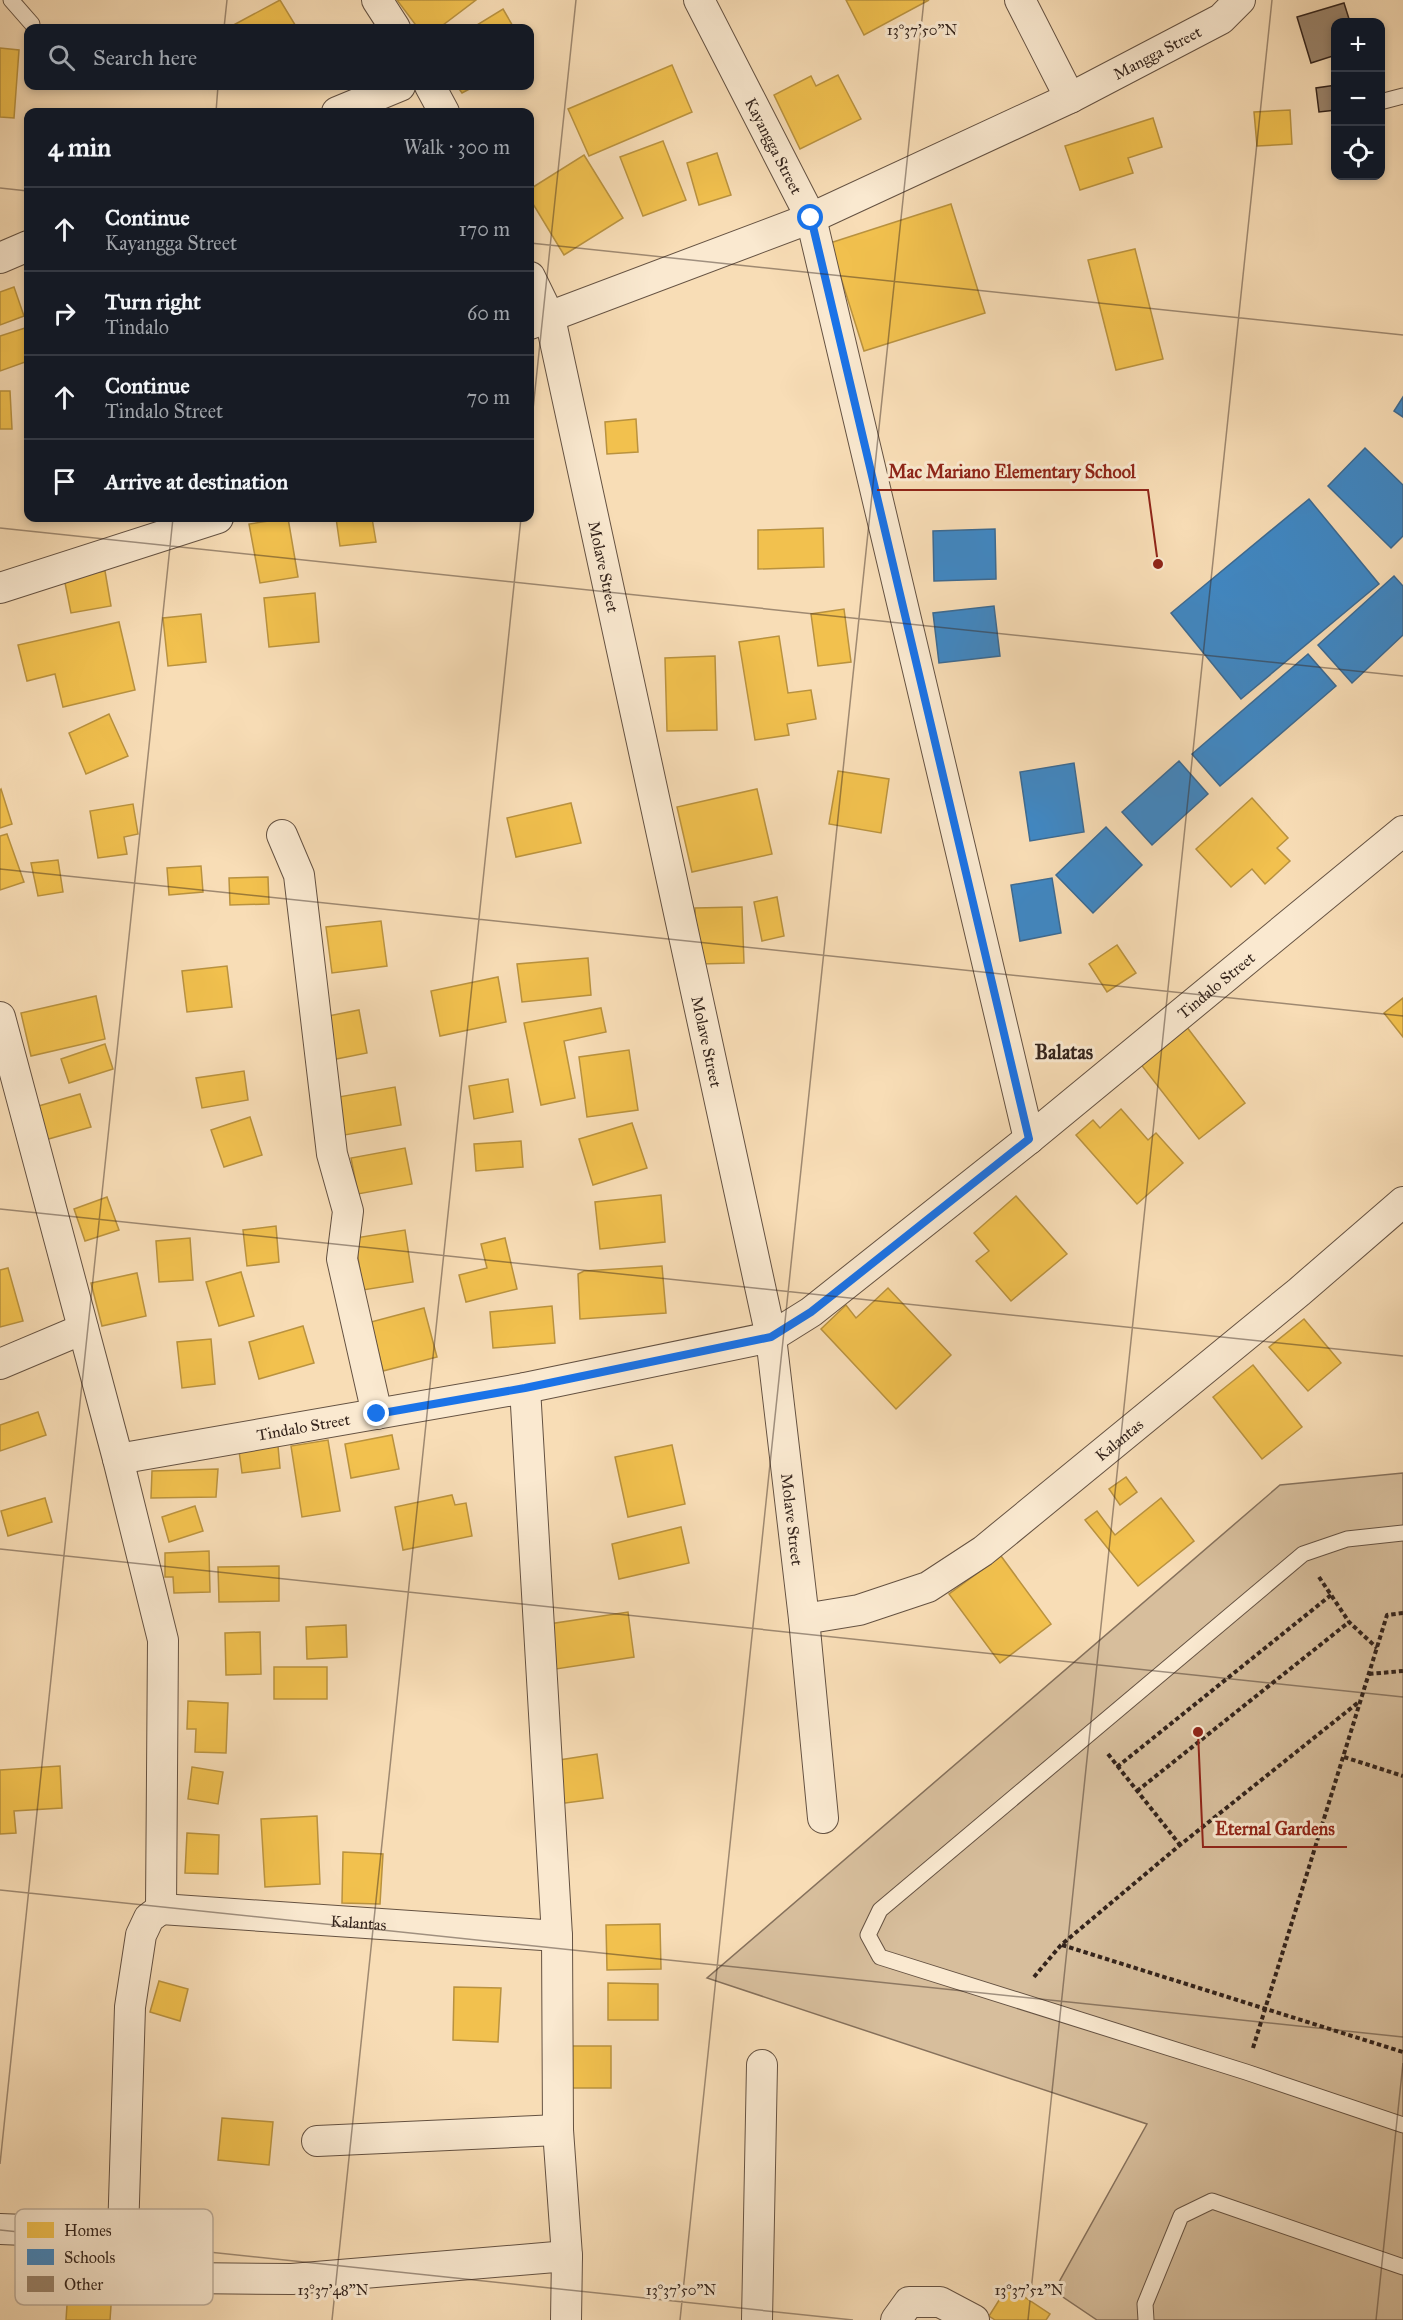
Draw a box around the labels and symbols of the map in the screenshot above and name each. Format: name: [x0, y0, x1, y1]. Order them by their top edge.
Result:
text: 13°37'50"N: [887, 21, 958, 39]
street label: Mangga Street: [1110, 21, 1205, 83]
street label: Kayangga Street: [741, 95, 807, 198]
route start: [797, 204, 823, 230]
callout: Mac Mariano Elementary School: [877, 454, 1148, 490]
text: Mac Mariano Elementary School: [888, 461, 1137, 484]
street label: Molave Street: [585, 519, 623, 614]
street label: Tindalo Street: [1173, 947, 1259, 1022]
street label: Molave Street: [688, 994, 726, 1089]
district label: Balatas: [1035, 1040, 1094, 1064]
route end: [363, 1400, 389, 1426]
street label: Tindalo Street: [255, 1409, 352, 1444]
street label: Kalantas: [1091, 1414, 1147, 1465]
street label: Molave Street: [778, 1472, 807, 1567]
callout: Eternal Gardens: [1203, 1811, 1347, 1847]
text: Eternal Gardens: [1215, 1818, 1335, 1840]
street label: Kalantas: [330, 1911, 387, 1934]
legend: [15, 2209, 213, 2305]
text: Homes: [64, 2221, 112, 2240]
text: Schools: [64, 2248, 115, 2267]
text: Other: [64, 2275, 103, 2294]
text: 13°37'48"N: [297, 2281, 369, 2299]
text: 13°37'50"N: [646, 2281, 717, 2299]
text: 13°37'52"N: [994, 2281, 1064, 2299]

